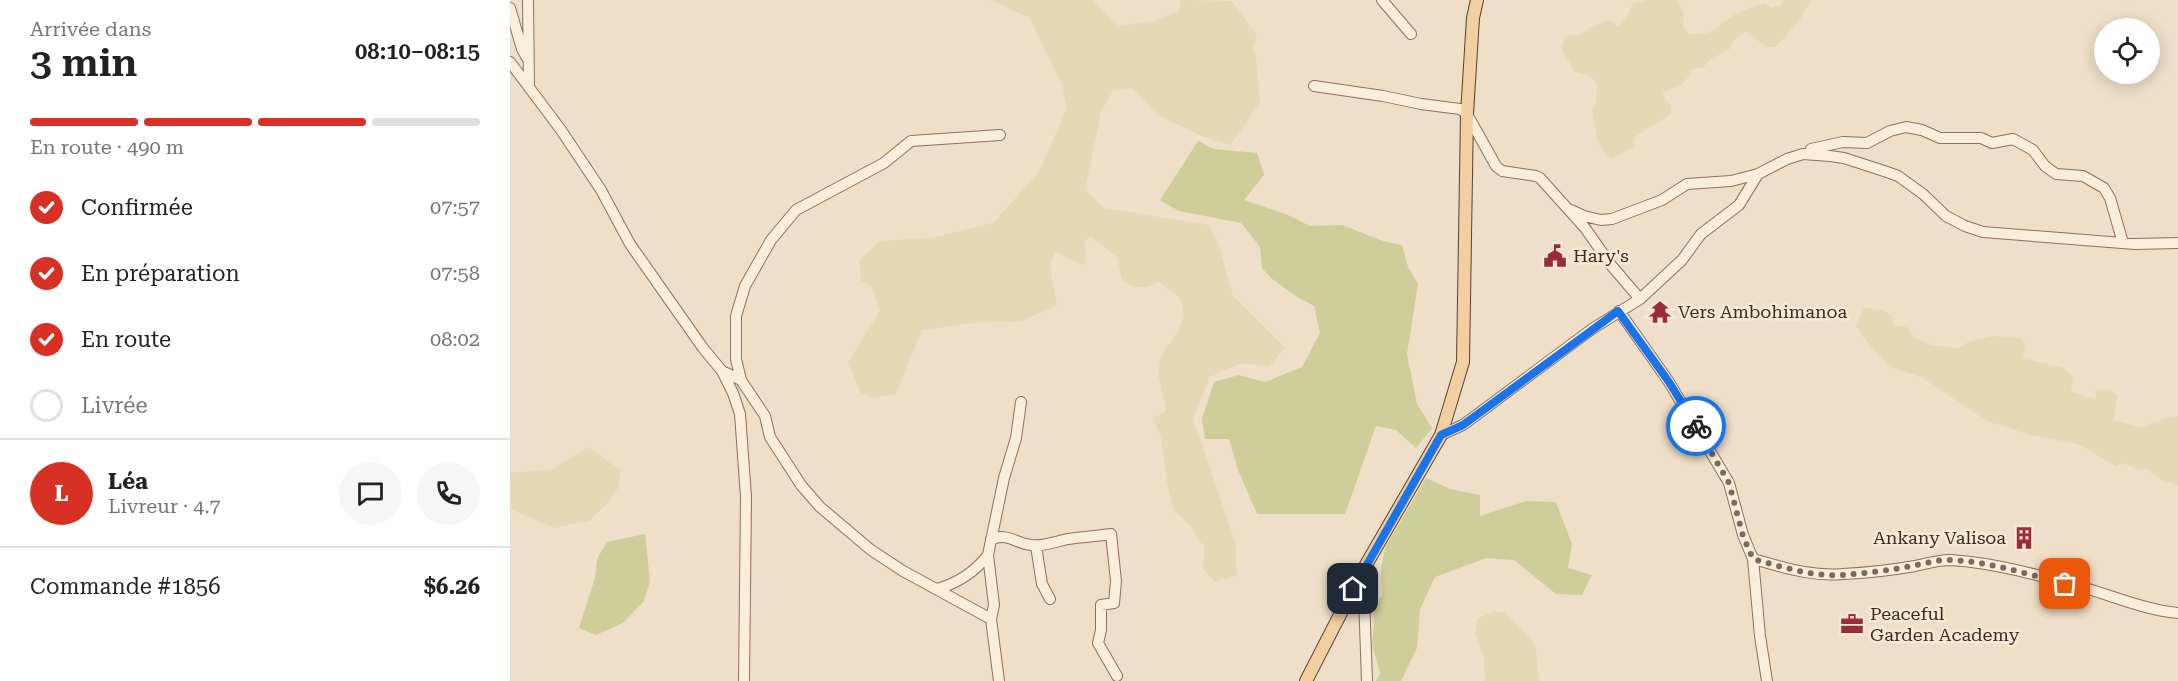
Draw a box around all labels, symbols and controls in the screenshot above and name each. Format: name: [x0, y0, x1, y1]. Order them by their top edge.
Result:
text: Arrivée dans: [30, 17, 151, 41]
map controls: [2094, 18, 2160, 84]
button: locate: [2094, 18, 2160, 84]
text: 08:10–08:15: [355, 39, 480, 64]
text: 3 min: [30, 40, 137, 86]
text: En route · 490 m: [30, 135, 184, 159]
icon: check: [30, 191, 63, 224]
text: Confirmée: [81, 195, 193, 220]
text: 07:57: [430, 195, 480, 219]
public building icon: Hary's: [1542, 243, 1568, 269]
place label: Hary's: [1573, 245, 1629, 266]
icon: check: [30, 257, 63, 290]
text: En préparation: [81, 261, 240, 286]
text: 07:58: [430, 261, 480, 285]
temple icon: Vers Ambohimanoa: [1647, 299, 1673, 325]
place label: Vers Ambohimanoa: [1678, 301, 1847, 322]
icon: check: [30, 323, 63, 356]
text: En route: [81, 327, 171, 352]
text: 08:02: [430, 327, 480, 351]
text: Livrée: [81, 393, 147, 418]
courier: [1666, 396, 1726, 456]
icon: bike: [1680, 410, 1713, 443]
button: chat: [339, 462, 402, 525]
button: phone: [417, 462, 480, 525]
text: Léa: [108, 469, 148, 494]
text: L: [54, 481, 69, 506]
text: Livreur · 4.7: [108, 494, 221, 518]
building icon: Ankany Valisoa: [2011, 525, 2037, 551]
place label: Ankany Valisoa: [1873, 527, 2006, 548]
pin: [2039, 558, 2090, 609]
pin: [1327, 563, 1378, 614]
icon: bag: [2048, 567, 2081, 600]
icon: home: [1336, 572, 1369, 605]
text: Commande #1856: [30, 574, 220, 599]
text: $6.26: [424, 574, 480, 599]
place label: Peaceful Garden Academy: [1870, 603, 2020, 645]
office icon: Peaceful Garden Academy: [1839, 611, 1865, 637]

